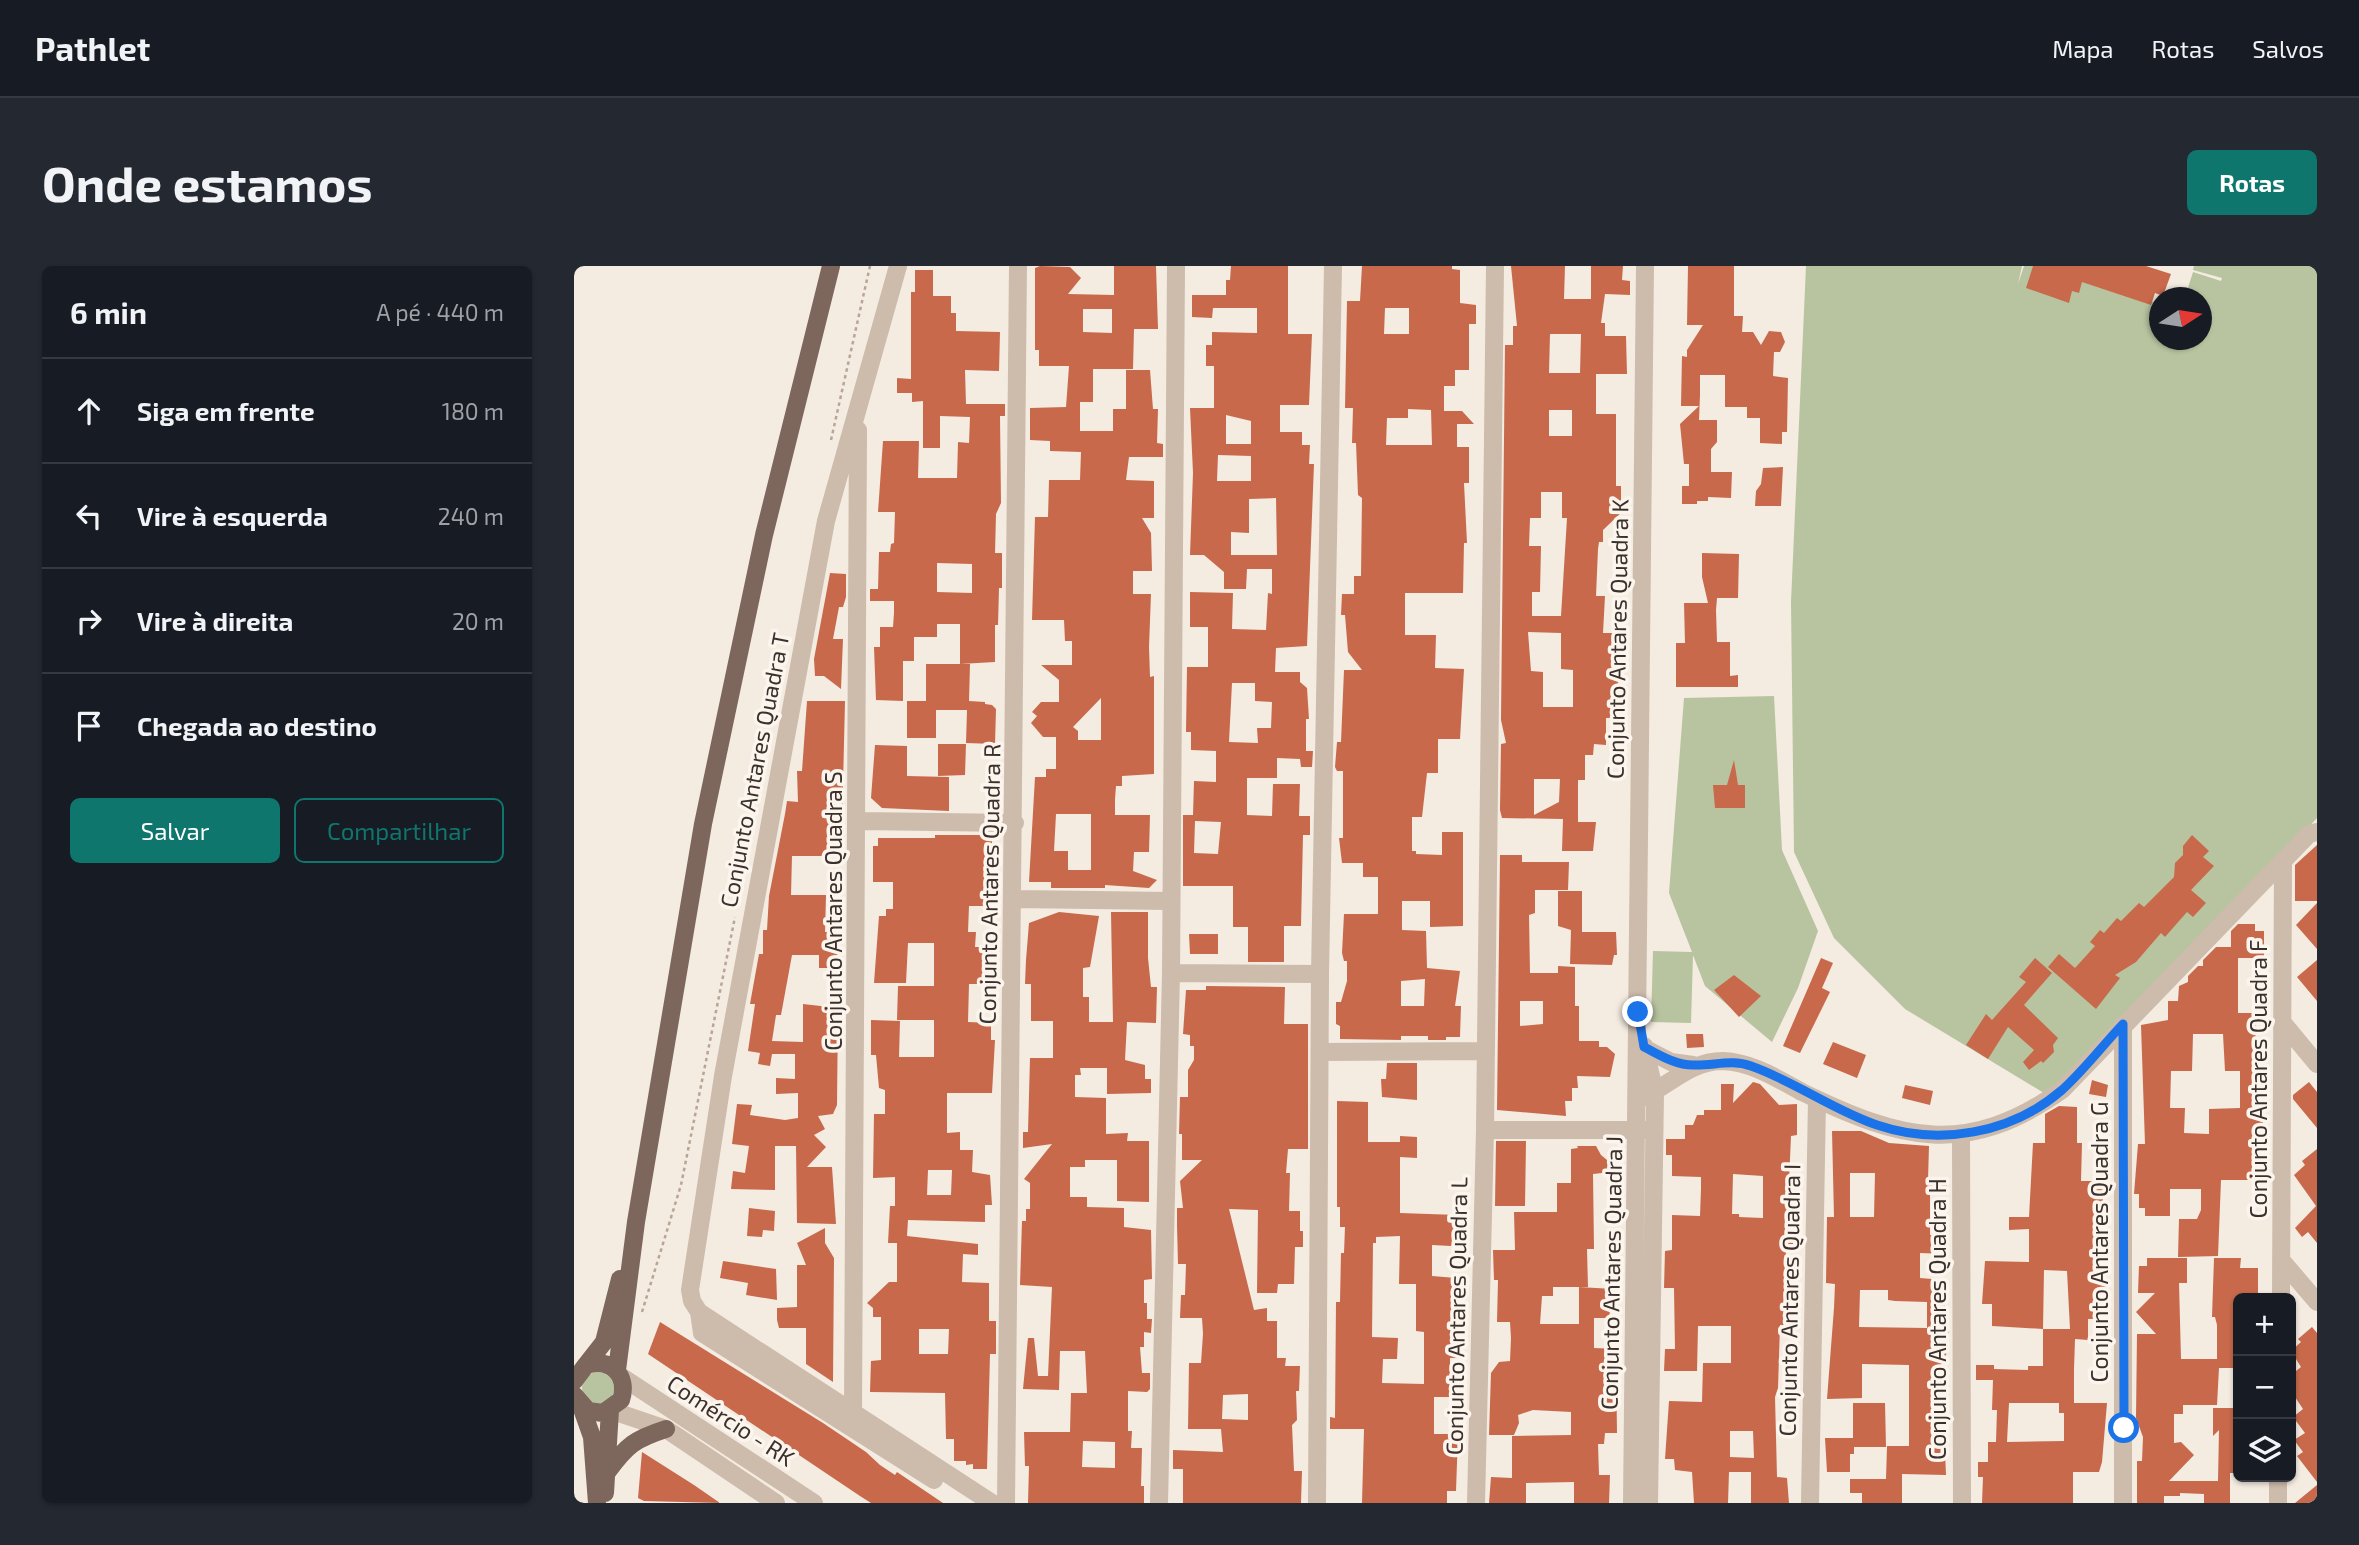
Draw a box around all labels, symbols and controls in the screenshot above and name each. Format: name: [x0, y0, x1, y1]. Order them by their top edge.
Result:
text: Pathlet: [35, 28, 150, 68]
text: Mapa: [2052, 34, 2114, 63]
text: Rotas: [2152, 34, 2214, 63]
text: Salvos: [2252, 34, 2324, 63]
button: Rotas: [2187, 150, 2317, 215]
text: Onde estamos: [42, 153, 372, 212]
north arrow: [2149, 287, 2212, 350]
text: 6 min: [70, 294, 147, 330]
text: A pé · 440 m: [376, 298, 504, 326]
icon: ahead: [70, 392, 108, 430]
text: Siga em frente: [137, 395, 315, 426]
text: 180 m: [442, 397, 504, 425]
icon: left: [70, 497, 108, 535]
street label: Conjunto Antares Quadra K: [1601, 498, 1633, 779]
text: Vire à esquerda: [137, 500, 328, 531]
text: 240 m: [438, 502, 504, 530]
icon: right: [70, 602, 108, 640]
text: Vire à direita: [137, 605, 293, 636]
text: 20 m: [452, 607, 504, 635]
street label: Conjunto Antares Quadra T: [714, 630, 794, 910]
icon: arrive: [70, 707, 108, 745]
text: Chegada ao destino: [137, 710, 377, 741]
street label: Conjunto Antares Quadra R: [973, 743, 1005, 1025]
street label: Conjunto Antares Quadra S: [819, 771, 847, 1051]
button: Salvar: [70, 798, 280, 863]
button: Compartilhar: [294, 798, 504, 863]
street label: Conjunto Antares Quadra F: [2244, 940, 2272, 1219]
route end: [1622, 996, 1653, 1027]
street label: Conjunto Antares Quadra G: [2085, 1101, 2113, 1383]
street label: Conjunto Antares Quadra J: [1595, 1136, 1627, 1410]
street label: Conjunto Antares Quadra I: [1773, 1163, 1805, 1437]
street label: Conjunto Antares Quadra L: [1440, 1176, 1472, 1455]
street label: Conjunto Antares Quadra H: [1923, 1178, 1951, 1460]
map controls: [2233, 1293, 2296, 1482]
button: +: [2233, 1293, 2296, 1356]
button: −: [2233, 1356, 2296, 1419]
street label: Comércio - RK: [662, 1368, 800, 1472]
route start: [2108, 1412, 2139, 1443]
button: layers: [2233, 1419, 2296, 1482]

